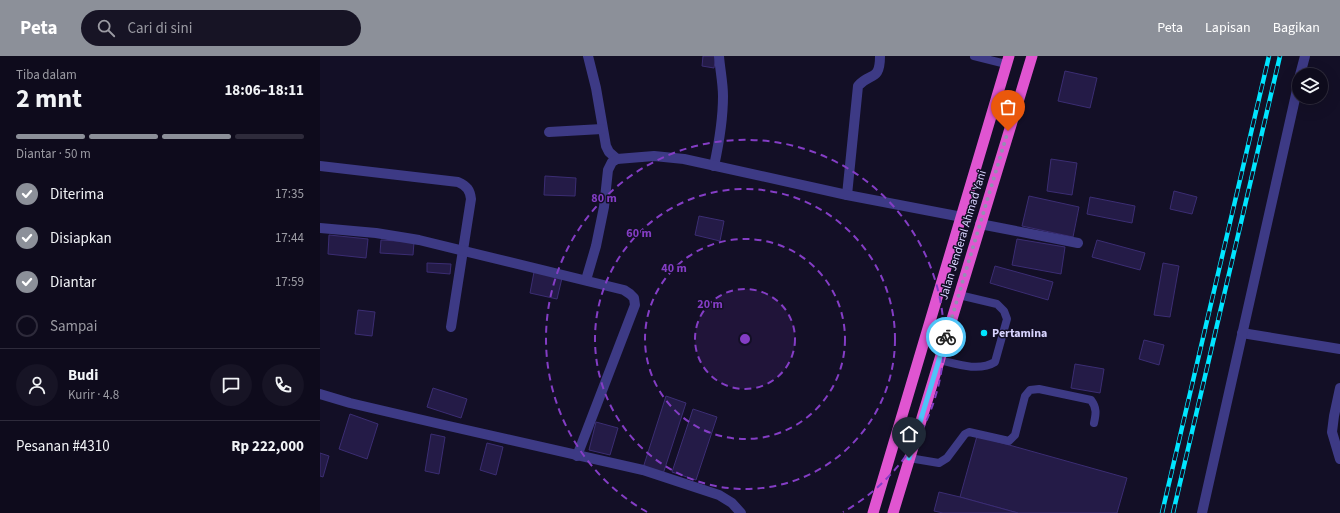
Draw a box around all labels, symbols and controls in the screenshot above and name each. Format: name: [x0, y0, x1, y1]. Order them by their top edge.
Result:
search box: [81, 10, 361, 46]
text: Peta: [20, 15, 57, 42]
icon: search: [95, 17, 117, 39]
text: Cari di sini: [127, 18, 192, 39]
text: Peta: [1157, 18, 1183, 38]
text: Lapisan: [1205, 18, 1251, 38]
text: Bagikan: [1273, 18, 1320, 38]
text: Tiba dalam: [16, 66, 77, 84]
map controls: [1292, 68, 1328, 104]
button: layers: [1292, 68, 1328, 104]
text: 2 mnt: [16, 80, 82, 117]
text: 18:06–18:11: [224, 80, 304, 101]
pin: [991, 90, 1025, 131]
icon: bag: [997, 96, 1019, 118]
text: Diantar · 50 m: [16, 145, 91, 163]
street label: Jalan Jenderal Ahmad Yani: [935, 168, 991, 302]
icon: check: [16, 183, 38, 205]
text: Diterima: [50, 184, 104, 205]
text: 17:35: [275, 185, 304, 203]
text: 80 m: [591, 190, 617, 207]
text: 60 m: [626, 225, 652, 242]
icon: check: [16, 227, 38, 249]
text: Disiapkan: [50, 228, 112, 249]
text: 17:44: [275, 229, 304, 247]
text: 40 m: [661, 260, 687, 277]
icon: check: [16, 271, 38, 293]
text: Diantar: [50, 272, 96, 293]
text: 17:59: [275, 273, 304, 291]
text: 20 m: [697, 296, 723, 313]
text: Sampai: [50, 316, 97, 337]
courier: [926, 317, 966, 357]
place label: Pertamina: [992, 325, 1047, 342]
icon: bike: [935, 326, 957, 348]
marker: Pertamina: [979, 328, 989, 338]
centre of rings: [738, 332, 752, 346]
button: person: [16, 364, 58, 406]
button: chat: [210, 364, 252, 406]
button: phone: [262, 364, 304, 406]
text: Budi: [68, 365, 98, 386]
text: Kurir · 4.8: [68, 386, 119, 404]
pin: [892, 417, 926, 458]
icon: home: [898, 423, 920, 445]
text: Pesanan #4310: [16, 436, 110, 457]
text: Rp 222,000: [231, 436, 304, 457]

